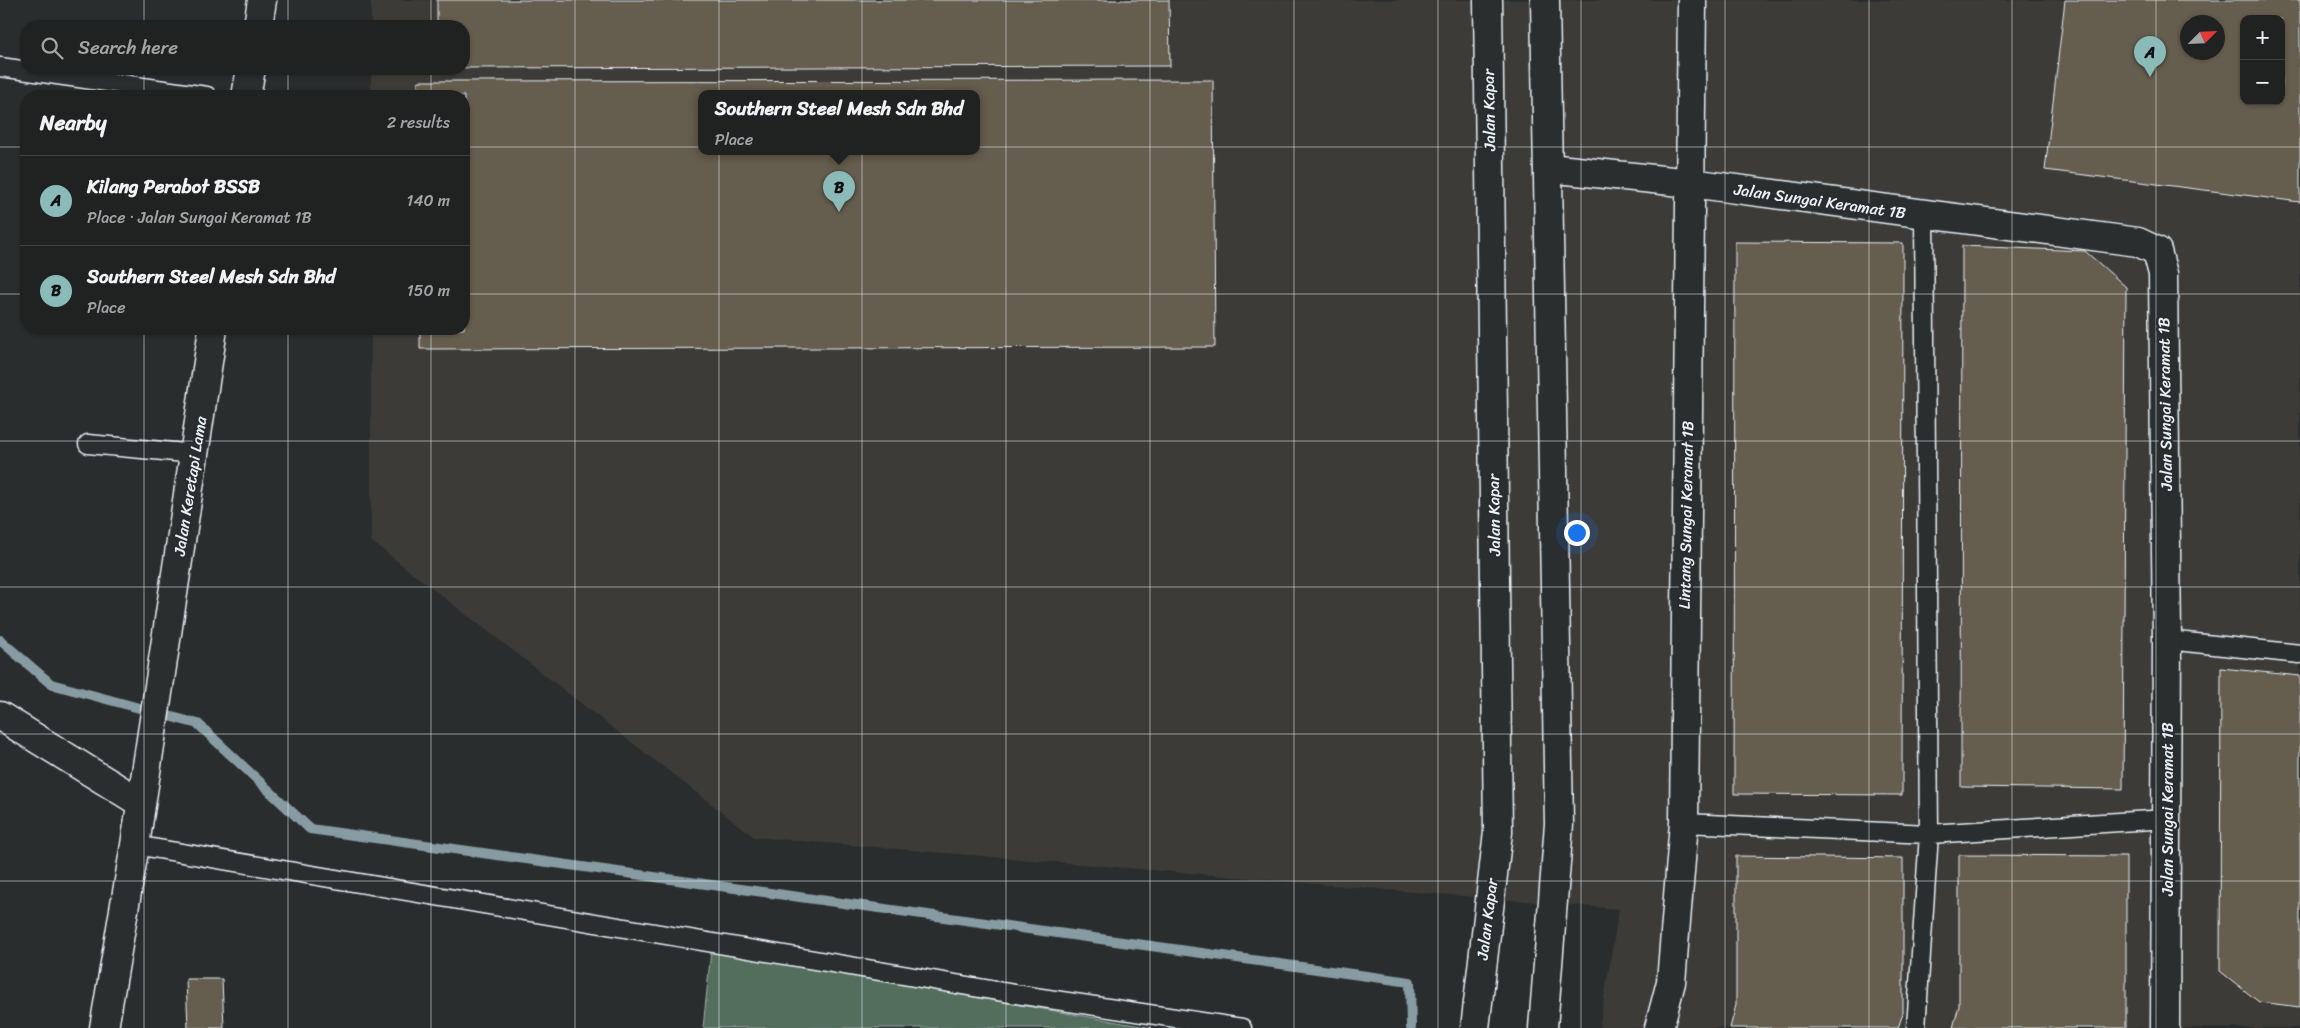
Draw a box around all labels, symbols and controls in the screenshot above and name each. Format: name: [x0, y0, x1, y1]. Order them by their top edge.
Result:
north arrow: [2180, 15, 2225, 60]
map controls: [2240, 15, 2285, 105]
button: +: [2240, 15, 2285, 60]
search box: [20, 20, 470, 75]
text: Search here: [78, 31, 178, 64]
icon: search: [38, 34, 66, 62]
pin: A: [2134, 36, 2166, 77]
button: −: [2240, 60, 2285, 105]
street label: Jalan Kapar: [1474, 67, 1504, 152]
popup: [698, 90, 980, 155]
text: Southern Steel Mesh Sdn Bhd: [715, 92, 963, 125]
text: Nearby: [40, 104, 106, 142]
text: 2 results: [387, 108, 450, 137]
text: Place: [715, 125, 753, 154]
text: Kilang Perabot BSSB: [87, 170, 260, 203]
pin: B: [823, 171, 855, 212]
street label: Jalan Sungai Keramat 1B: [1731, 174, 1908, 227]
text: A: [51, 186, 61, 215]
text: 140 m: [407, 186, 450, 215]
text: Place · Jalan Sungai Keramat 1B: [87, 203, 312, 232]
text: Southern Steel Mesh Sdn Bhd: [87, 260, 336, 293]
text: B: [51, 276, 61, 305]
text: 150 m: [407, 276, 450, 305]
text: Place: [87, 293, 126, 322]
street label: Jalan Sungai Keramat 1B: [2149, 317, 2181, 492]
street label: Jalan Keretapi Lama: [164, 413, 215, 559]
street label: Lintang Sungai Keramat 1B: [1670, 421, 1702, 609]
street label: Jalan Kapar: [1479, 472, 1509, 557]
your location: [1564, 520, 1590, 546]
street label: Jalan Sungai Keramat 1B: [2153, 722, 2182, 897]
street label: Jalan Kapar: [1468, 875, 1507, 962]

